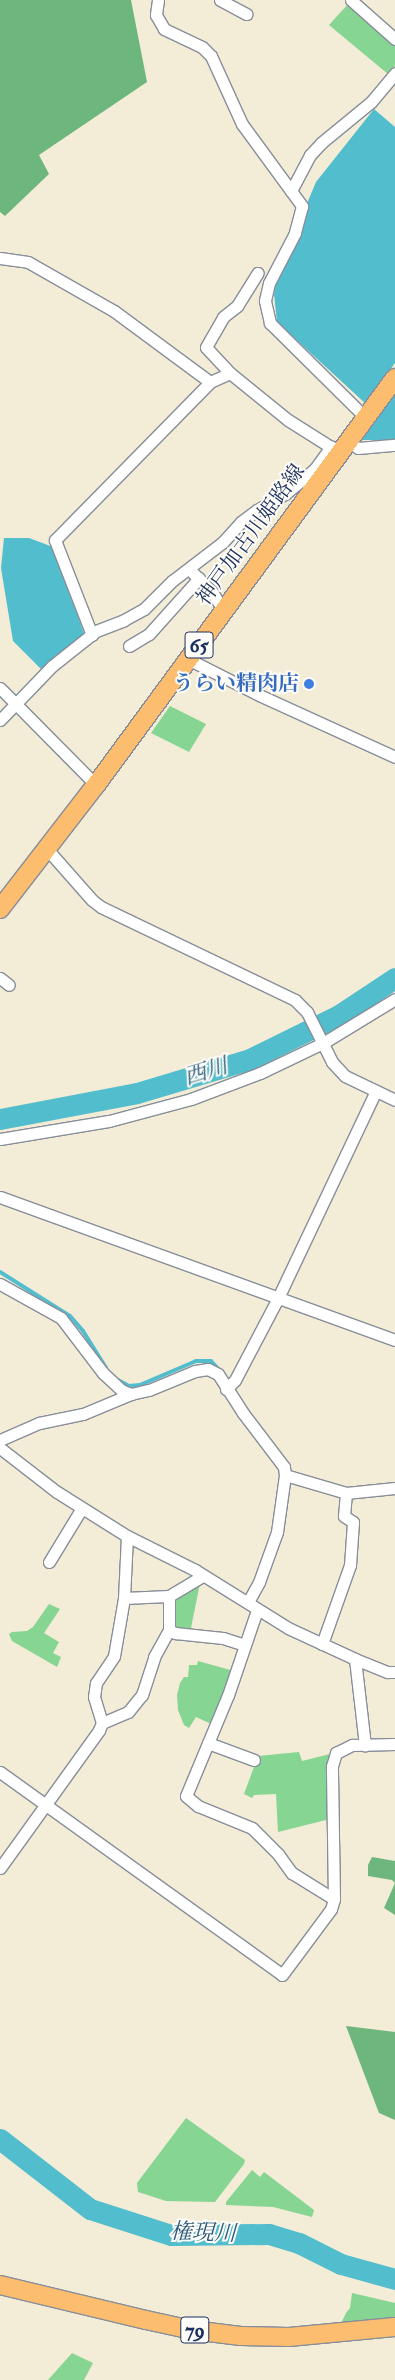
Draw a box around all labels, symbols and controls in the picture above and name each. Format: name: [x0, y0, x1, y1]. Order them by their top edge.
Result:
street label: 神戸加古川姫路線: [191, 460, 311, 610]
road number: 65: [184, 628, 214, 662]
place label: うらい精肉店: [173, 671, 299, 697]
marker: うらい精肉店: [303, 678, 315, 690]
water label: 西川: [181, 1053, 231, 1091]
water label: 権現川: [170, 2219, 236, 2247]
road number: 79: [180, 2312, 210, 2348]

